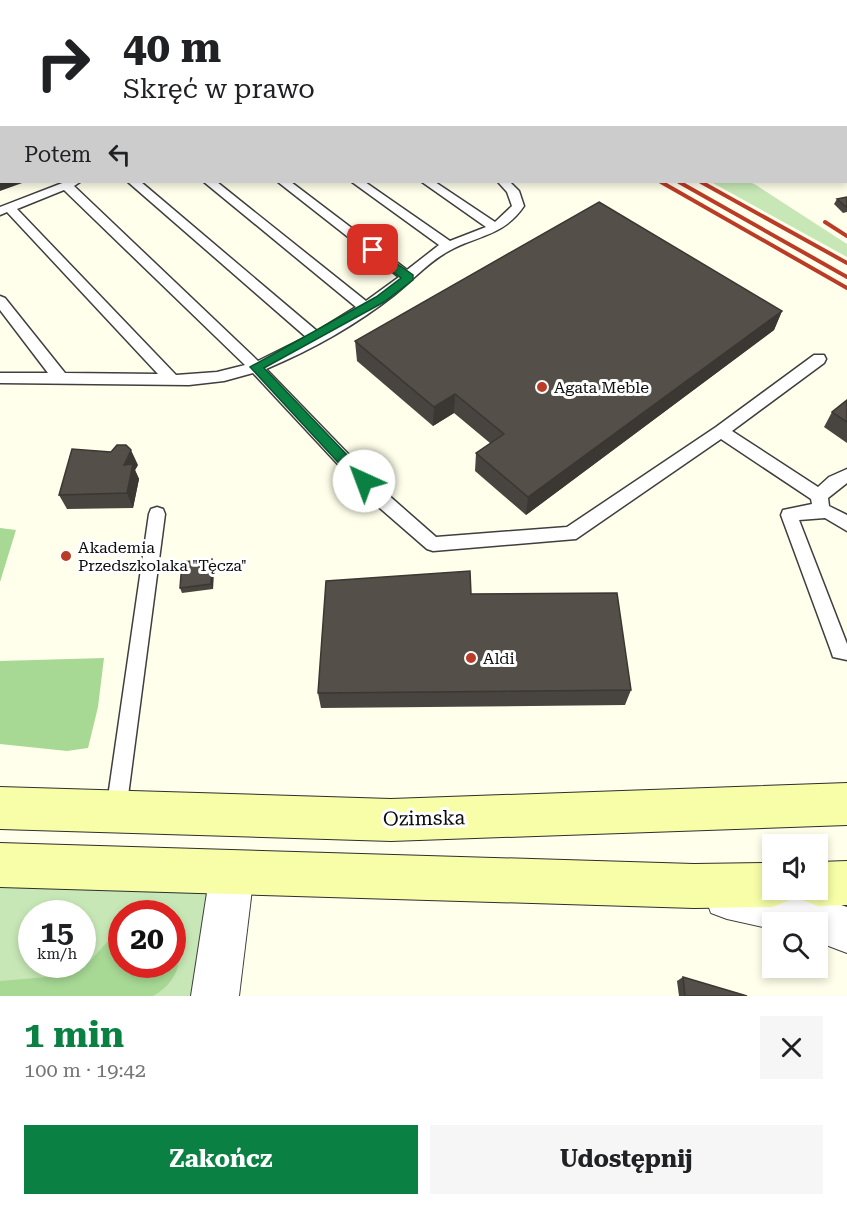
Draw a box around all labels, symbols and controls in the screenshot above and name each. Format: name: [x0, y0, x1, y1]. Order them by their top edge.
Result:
text: 40 m: [123, 23, 221, 72]
icon: right: [24, 24, 102, 102]
text: Skręć w prawo: [123, 73, 315, 105]
icon: left: [103, 138, 136, 171]
text: Potem: [24, 142, 91, 167]
pin: [347, 224, 398, 275]
icon: arrive: [356, 233, 389, 266]
place label: Agata Meble: [554, 378, 649, 397]
marker: Agata Meble: [535, 380, 549, 394]
position arrow: [332, 449, 396, 513]
place label: Akademia Przedszkolaka "Tęcza": [78, 538, 247, 575]
marker: Akademia Przedszkolaka "Tęcza": [59, 549, 73, 563]
place label: Aldi: [483, 649, 515, 668]
marker: Aldi: [464, 651, 478, 665]
street label: Ozimska: [383, 805, 465, 831]
map controls: [762, 834, 828, 978]
button: sound: [762, 834, 828, 900]
speed limit sign: 20: [108, 900, 186, 978]
button: search: [762, 912, 828, 978]
text: 15: [40, 914, 74, 949]
text: km/h: [37, 945, 77, 963]
text: 1 min: [24, 1014, 124, 1056]
button: close: [760, 1016, 823, 1079]
text: 100 m · 19:42: [24, 1058, 146, 1082]
button: Zakończ: [24, 1125, 418, 1194]
button: Udostępnij: [430, 1125, 823, 1194]

